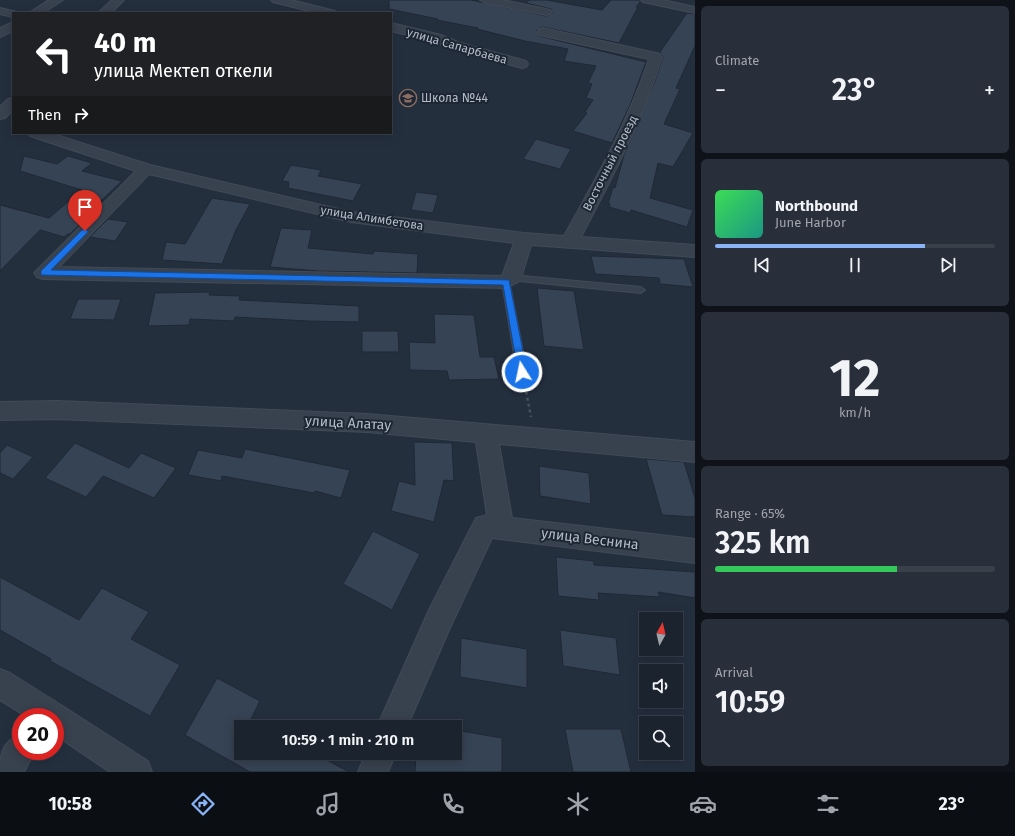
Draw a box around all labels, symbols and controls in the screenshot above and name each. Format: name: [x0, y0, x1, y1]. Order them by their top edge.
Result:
street label: улица Сапарбаева: [405, 25, 509, 67]
text: 40 m: [94, 26, 157, 59]
icon: left: [28, 28, 80, 80]
text: Climate: [715, 53, 759, 68]
text: улица Мектеп откели: [94, 60, 273, 82]
text: 23°: [832, 72, 878, 108]
text: −: [715, 77, 726, 104]
text: +: [984, 77, 995, 104]
school or university icon: Школа №44: [398, 88, 418, 108]
place label: Школа №44: [421, 91, 489, 105]
icon: right: [70, 104, 92, 126]
text: Then: [28, 106, 62, 124]
street label: Восточный проезд: [580, 113, 640, 213]
pin: [68, 190, 102, 231]
icon: arrive: [74, 196, 96, 218]
text: Northbound: [775, 197, 858, 215]
street label: улица Алимбетова: [319, 203, 425, 233]
text: June Harbor: [775, 215, 846, 230]
icon: previous: [751, 254, 773, 276]
icon: pause: [844, 254, 866, 276]
icon: next: [937, 254, 959, 276]
text: 12: [829, 347, 881, 410]
position arrow: [501, 351, 543, 393]
text: km/h: [839, 405, 871, 420]
street label: улица Алатау: [305, 412, 392, 434]
text: Range · 65%: [715, 506, 785, 521]
street label: улица Веснина: [540, 525, 640, 553]
text: 325 km: [715, 525, 810, 561]
north arrow: [639, 612, 683, 656]
map controls: [639, 612, 683, 760]
button: sound: [639, 664, 683, 708]
text: Arrival: [715, 665, 753, 680]
text: 10:59: [715, 684, 785, 720]
speed limit sign: 20: [12, 708, 64, 760]
button: search: [639, 716, 683, 760]
text: 10:59 · 1 min · 210 m: [282, 731, 414, 749]
icon: directions: [189, 790, 217, 818]
icon: music: [314, 790, 342, 818]
icon: phone: [439, 790, 467, 818]
icon: climate: [564, 790, 592, 818]
icon: car: [689, 790, 717, 818]
icon: filters: [814, 790, 842, 818]
text: 10:58: [48, 793, 92, 815]
text: 23°: [938, 793, 966, 815]

